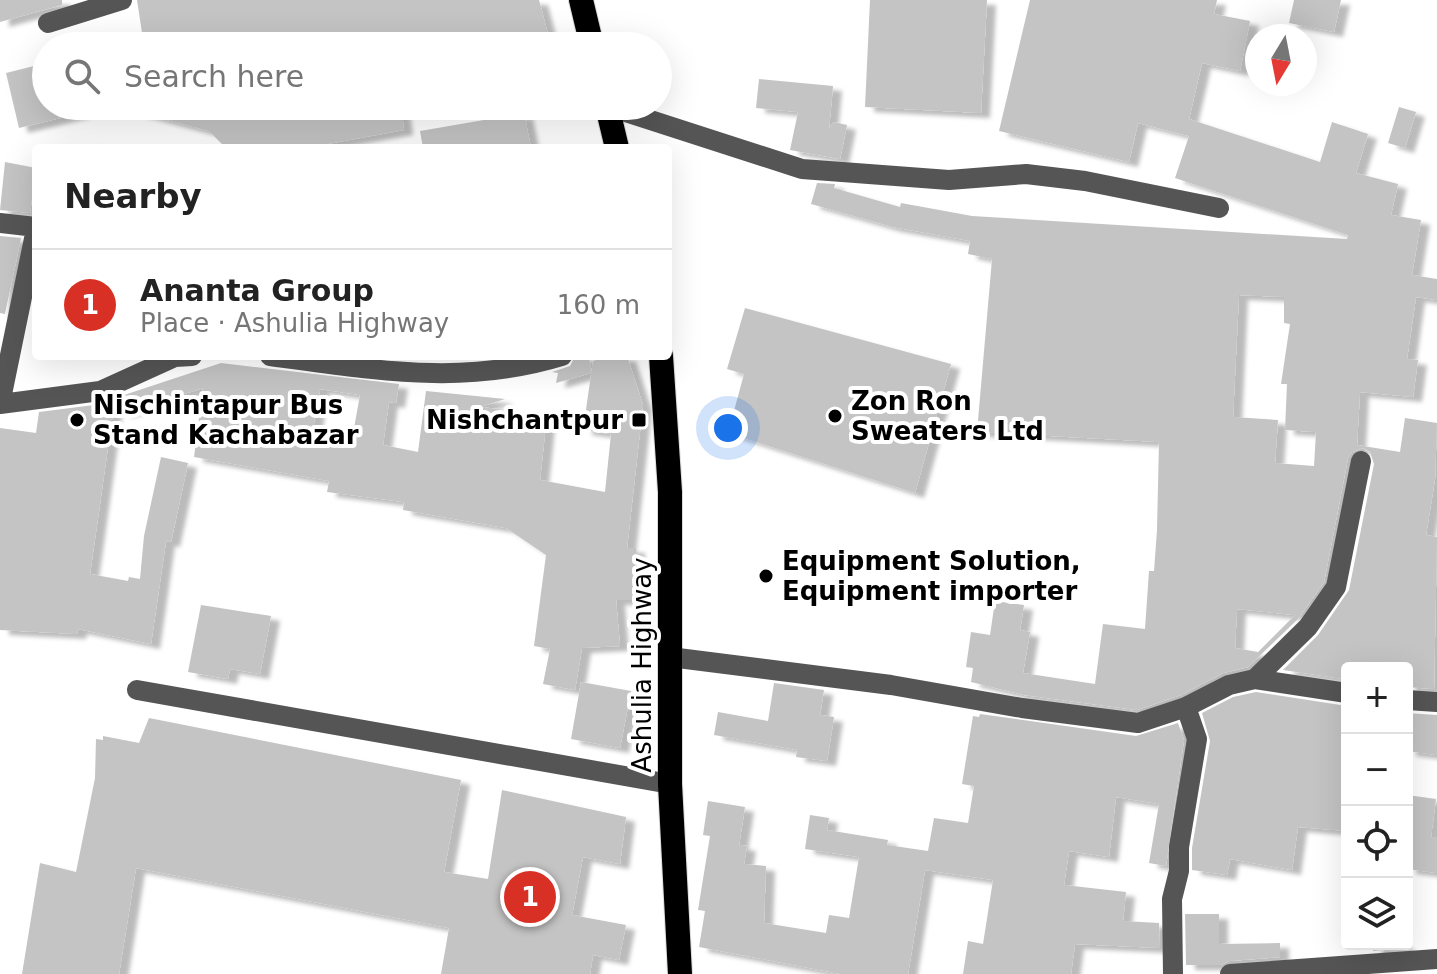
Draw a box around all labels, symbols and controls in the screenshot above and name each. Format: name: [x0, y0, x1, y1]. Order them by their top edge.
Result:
north arrow: [1245, 24, 1317, 96]
search box: [32, 32, 672, 120]
icon: search: [60, 54, 104, 98]
text: Search here: [124, 59, 304, 94]
text: Nearby: [64, 176, 202, 216]
text: Ananta Group: [140, 273, 374, 308]
text: 1: [81, 290, 99, 320]
text: 160 m: [557, 290, 640, 320]
text: Place · Ashulia Highway: [140, 308, 449, 338]
place label: Zon Ron Sweaters Ltd: [851, 386, 1044, 446]
place label: Nischintapur Bus Stand Kachabazar: [93, 390, 359, 450]
place label: Nishchantpur: [426, 405, 623, 435]
marker: Zon Ron Sweaters Ltd: [826, 407, 844, 425]
your location: [708, 408, 748, 448]
marker: Nischintapur Bus Stand Kachabazar: [68, 411, 86, 429]
marker: Nishchantpur: [630, 411, 648, 429]
place label: Equipment Solution, Equipment importer: [782, 546, 1081, 606]
street label: Ashulia Highway: [627, 557, 657, 773]
marker: Equipment Solution, Equipment importer: [757, 567, 775, 585]
map controls: [1341, 662, 1413, 950]
button: +: [1341, 662, 1413, 734]
button: −: [1341, 734, 1413, 806]
button: locate: [1341, 806, 1413, 878]
pin: 1: [504, 867, 556, 927]
button: layers: [1341, 878, 1413, 950]

